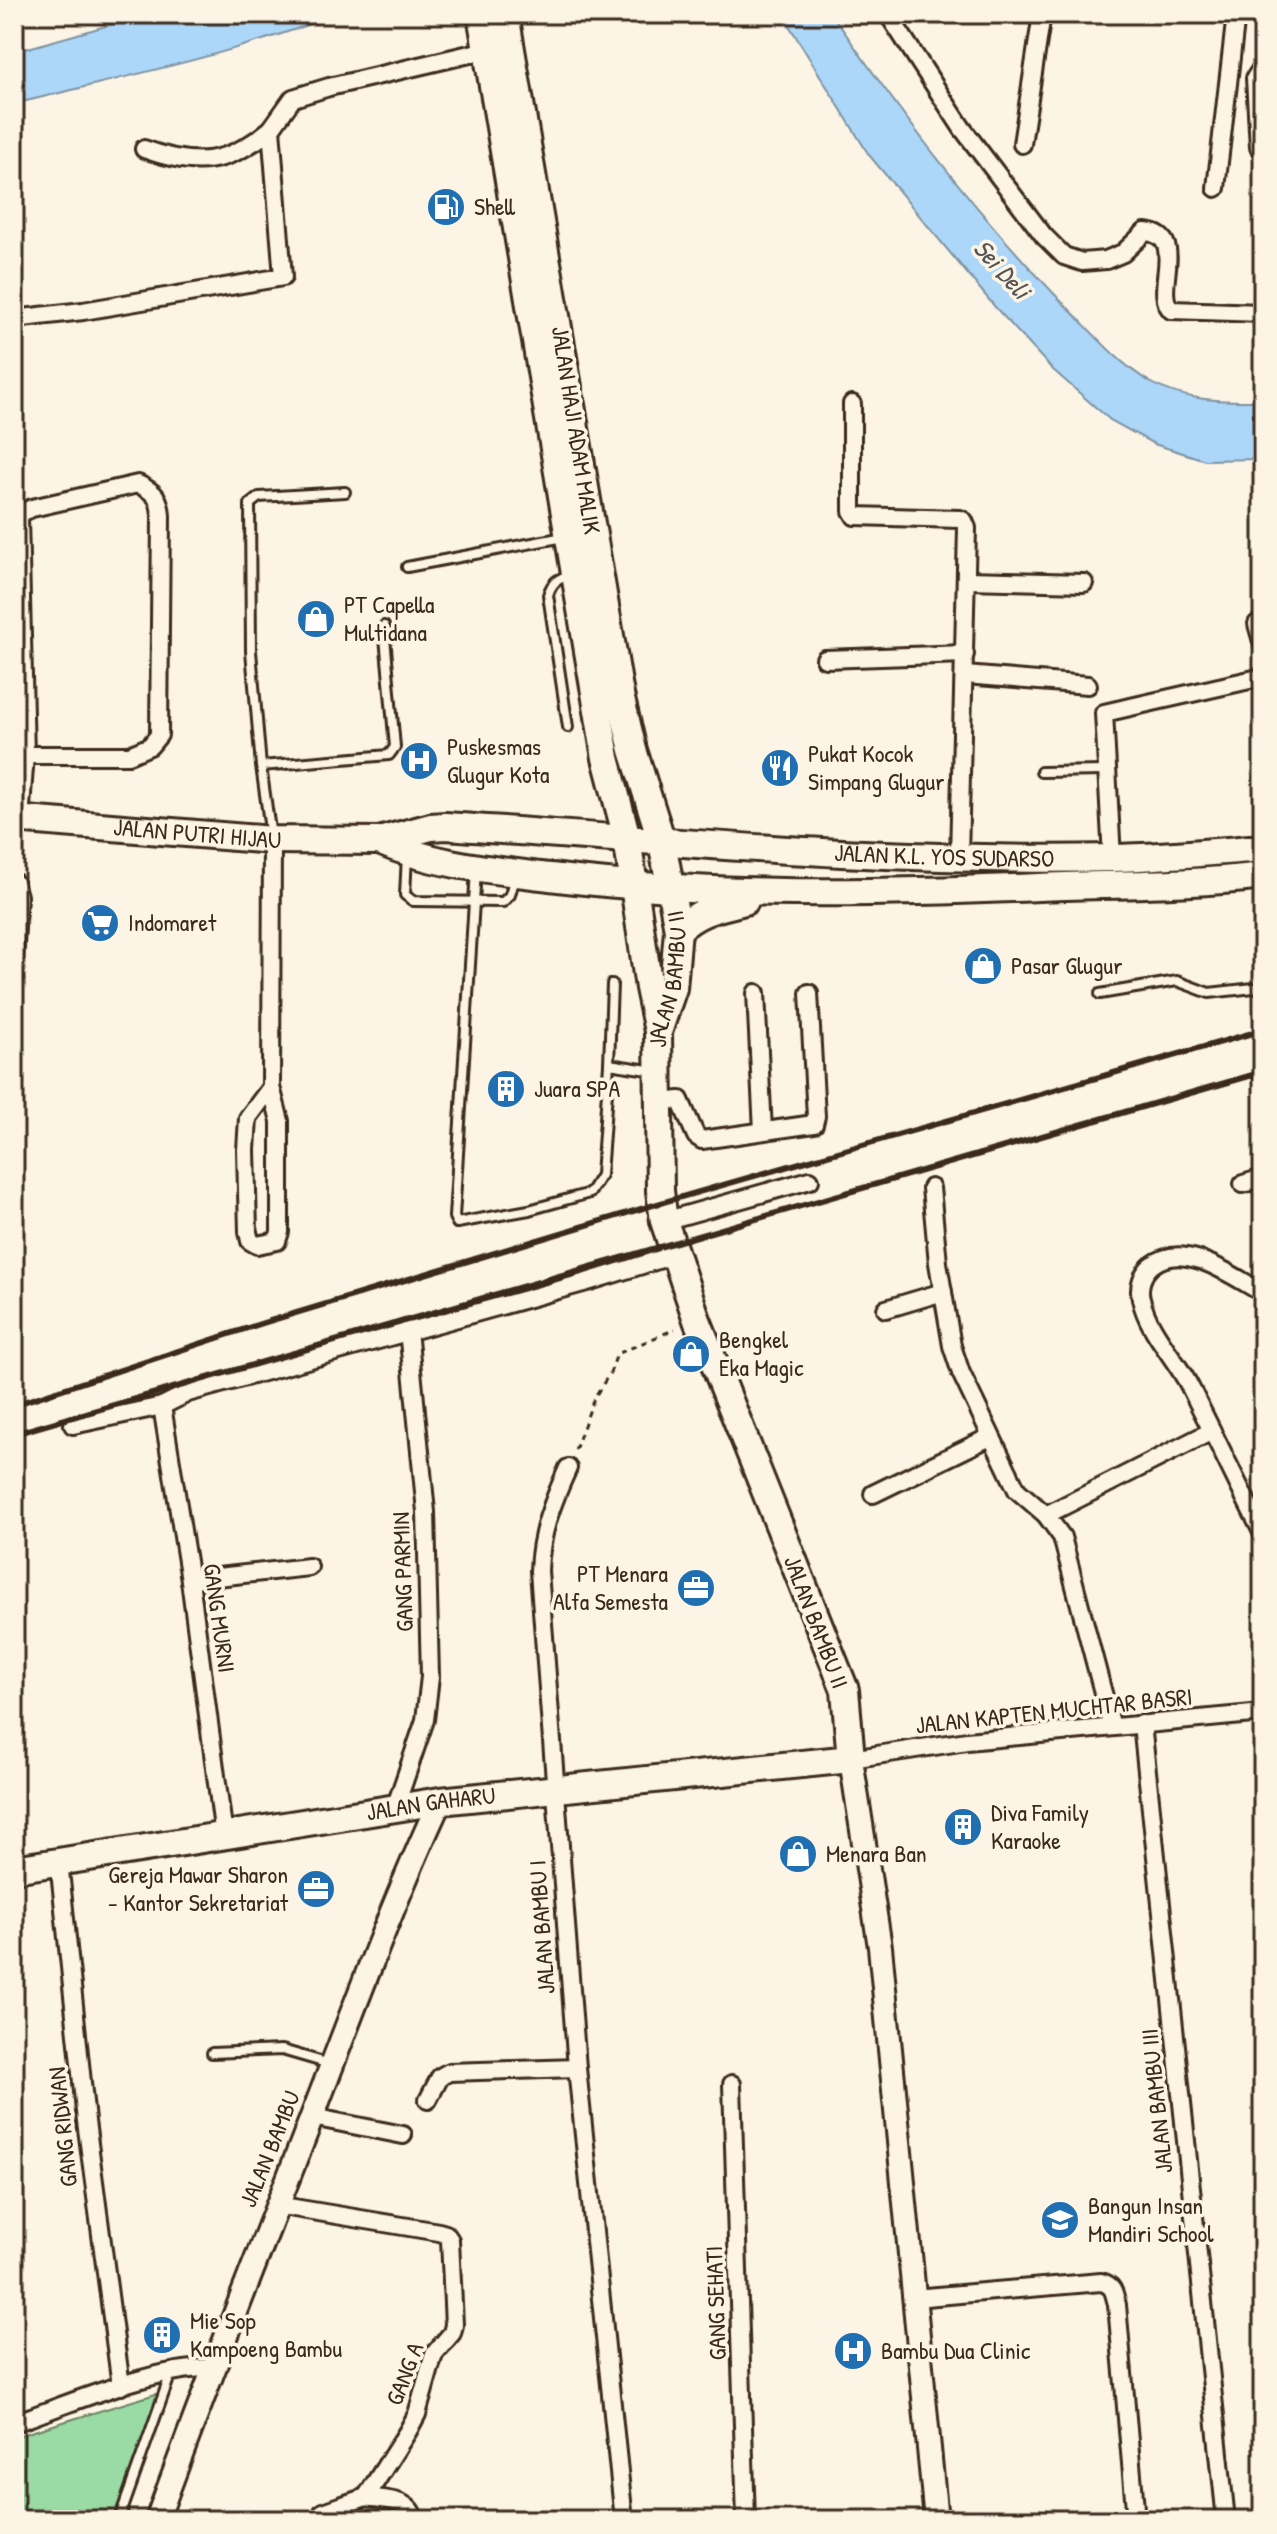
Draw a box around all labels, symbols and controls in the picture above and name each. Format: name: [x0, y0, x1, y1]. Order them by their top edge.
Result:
fuel station icon: Shell: [425, 186, 467, 228]
place label: Shell: [474, 190, 516, 222]
water label: Sei Deli: [966, 231, 1040, 308]
street label: JALAN HAJI ADAM MALIK: [545, 324, 609, 537]
place label: PT Capella Multidana: [344, 588, 434, 648]
shop icon: PT Capella Multidana: [295, 598, 337, 640]
place label: Puskesmas Glugur Kota: [447, 730, 549, 790]
place label: Pukat Kocok Simpang Glugur: [808, 737, 944, 797]
hospital icon: Puskesmas Glugur Kota: [398, 740, 440, 782]
restaurant icon: Pukat Kocok Simpang Glugur: [759, 747, 801, 789]
street label: JALAN PUTRI HIJAU: [112, 810, 281, 855]
street label: JALAN K.L. YOS SUDARSO: [834, 836, 1054, 874]
supermarket icon: Indomaret: [79, 902, 121, 944]
place label: Indomaret: [128, 906, 217, 938]
street label: JALAN BAMBU II: [641, 908, 693, 1048]
shop icon: Pasar Glugur: [962, 945, 1004, 987]
place label: Pasar Glugur: [1011, 949, 1122, 981]
building icon: Juara SPA: [485, 1068, 527, 1110]
place label: Juara SPA: [534, 1072, 621, 1104]
place label: Bengkel Eka Magic: [719, 1323, 804, 1383]
shop icon: Bengkel Eka Magic: [670, 1333, 712, 1375]
street label: GANG PARMIN: [384, 1512, 420, 1633]
street label: JALAN BAMBU II: [777, 1551, 857, 1693]
place label: PT Menara Alfa Semesta: [553, 1557, 668, 1617]
street label: GANG MURNI: [197, 1561, 243, 1674]
office icon: PT Menara Alfa Semesta: [675, 1567, 717, 1609]
street label: JALAN KAPTEN MUCHTAR BASRI: [914, 1680, 1194, 1740]
street label: JALAN GAHARU: [364, 1778, 497, 1828]
place label: Diva Family Karaoke: [991, 1796, 1089, 1856]
building icon: Diva Family Karaoke: [942, 1806, 984, 1848]
shop icon: Menara Ban: [777, 1833, 819, 1875]
place label: Menara Ban: [826, 1837, 927, 1869]
place label: Gereja Mawar Sharon - Kantor Sekretariat: [108, 1858, 289, 1918]
street label: JALAN BAMBU I: [520, 1859, 562, 1995]
office icon: Gereja Mawar Sharon - Kantor Sekretariat: [295, 1868, 337, 1910]
street label: JALAN BAMBU III: [1132, 2027, 1180, 2175]
street label: GANG RIDWAN: [40, 2066, 84, 2189]
street label: JALAN BAMBU: [231, 2086, 307, 2212]
place label: Bangun Insan Mandiri School: [1088, 2189, 1214, 2249]
school or university icon: Bangun Insan Mandiri School: [1039, 2199, 1081, 2241]
street label: GANG SEHATI: [697, 2245, 733, 2361]
place label: Mie Sop Kampoeng Bambu: [190, 2304, 343, 2364]
building icon: Mie Sop Kampoeng Bambu: [141, 2314, 183, 2356]
hospital icon: Bambu Dua Clinic: [832, 2330, 874, 2372]
place label: Bambu Dua Clinic: [881, 2334, 1031, 2366]
street label: GANG A: [378, 2337, 431, 2410]

